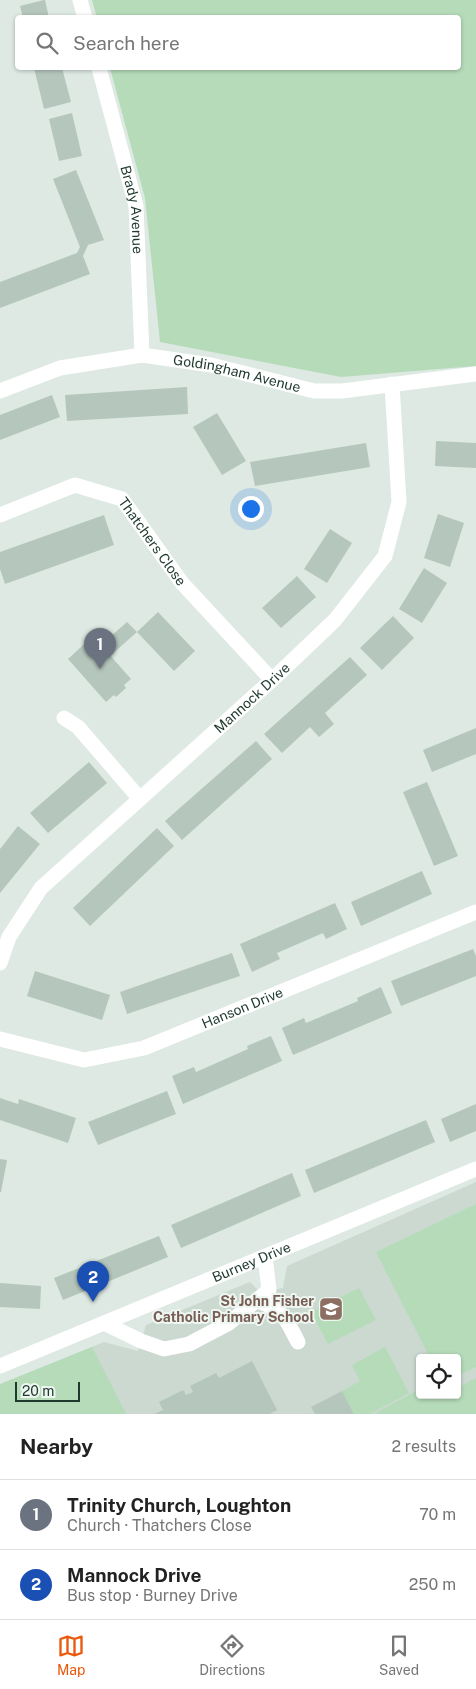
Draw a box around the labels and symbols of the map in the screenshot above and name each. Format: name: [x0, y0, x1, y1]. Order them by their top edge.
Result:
street label: Brady Avenue: [117, 164, 146, 254]
street label: Goldingham Avenue: [172, 352, 302, 395]
street label: Thatchers Close: [115, 494, 189, 589]
your location: [238, 496, 264, 522]
pin: 1: [84, 628, 116, 669]
street label: Mannock Drive: [211, 659, 293, 736]
street label: Hanson Drive: [199, 984, 285, 1032]
street label: Burney Drive: [210, 1239, 293, 1285]
pin: 2: [77, 1261, 109, 1302]
place label: St John Fisher Catholic Primary School: [153, 1293, 314, 1325]
school or university icon: St John Fisher Catholic Primary School: [318, 1296, 344, 1322]
scale bar: [15, 1379, 80, 1402]

